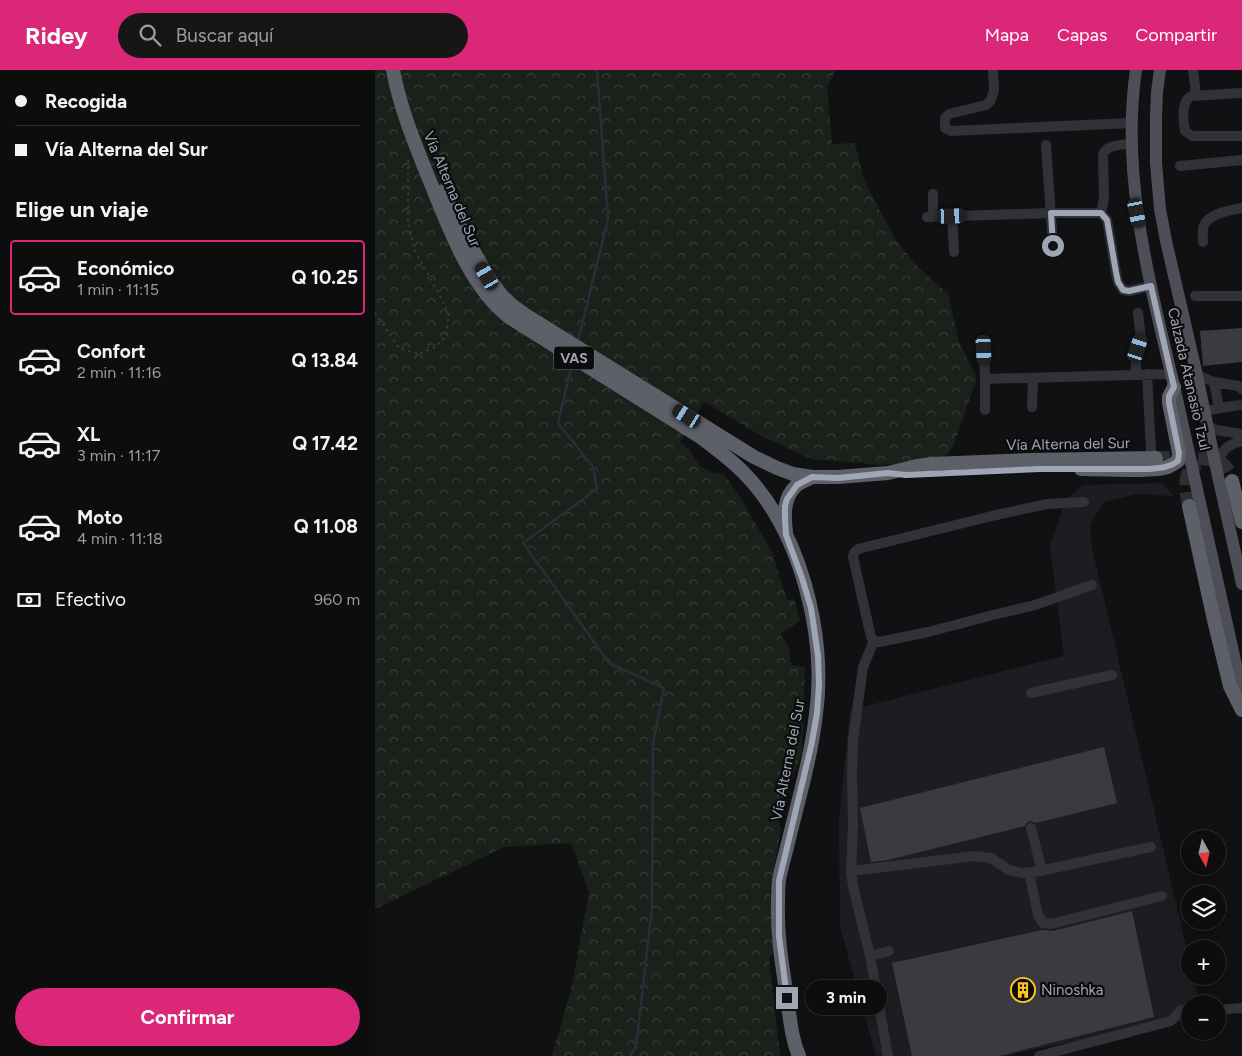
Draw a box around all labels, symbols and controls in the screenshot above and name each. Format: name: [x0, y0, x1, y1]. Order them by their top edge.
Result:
search box: [118, 13, 468, 58]
text: Ridey: [25, 21, 88, 50]
icon: search: [136, 21, 164, 49]
text: Buscar aquí: [176, 24, 273, 47]
text: Mapa: [985, 24, 1029, 46]
text: Capas: [1057, 24, 1107, 46]
text: Compartir: [1135, 24, 1217, 46]
text: Recogida: [45, 90, 127, 113]
street label: Vía Alterna del Sur: [419, 128, 485, 250]
text: Vía Alterna del Sur: [45, 138, 208, 161]
text: Elige un viaje: [15, 196, 148, 223]
car: [1126, 197, 1147, 229]
car: [936, 208, 967, 224]
route start: [1042, 235, 1064, 257]
icon: car: [17, 255, 62, 300]
text: Económico: [77, 257, 174, 280]
car: [473, 259, 500, 293]
text: Q 10.25: [291, 266, 358, 289]
text: 1 min · 11:15: [77, 280, 159, 299]
street label: Calzada Atanasio Tzul: [1164, 306, 1214, 452]
car: [1126, 331, 1149, 365]
car: [975, 335, 992, 365]
icon: car: [17, 338, 62, 383]
text: Confort: [77, 340, 146, 363]
road number: VAS: [554, 346, 594, 370]
text: Q 13.84: [292, 349, 358, 372]
text: 2 min · 11:16: [77, 363, 161, 382]
car: [670, 402, 703, 430]
icon: car: [17, 421, 62, 466]
text: XL: [77, 423, 100, 446]
text: Q 17.42: [292, 432, 358, 455]
street label: Vía Alterna del Sur: [1006, 434, 1130, 454]
text: 3 min · 11:17: [77, 446, 160, 465]
icon: car: [17, 504, 62, 549]
text: Moto: [77, 506, 123, 529]
text: Q 11.08: [294, 515, 358, 538]
text: 4 min · 11:18: [77, 529, 163, 548]
icon: cash: [15, 586, 43, 614]
text: Efectivo: [55, 588, 126, 611]
text: 960 m: [314, 590, 360, 609]
street label: Vía Alterna del Sur: [767, 697, 809, 823]
north arrow: [1181, 830, 1226, 875]
map controls: [1181, 830, 1226, 1040]
button: layers: [1181, 885, 1226, 930]
button: +: [1181, 940, 1226, 985]
building icon: Ninoshka: [1010, 977, 1036, 1003]
callout: 3 min: [805, 980, 887, 1016]
place label: Ninoshka: [1041, 981, 1103, 999]
route end: [776, 987, 798, 1009]
button: Confirmar: [15, 988, 360, 1046]
text: 3 min: [826, 988, 866, 1007]
button: −: [1181, 995, 1226, 1040]

